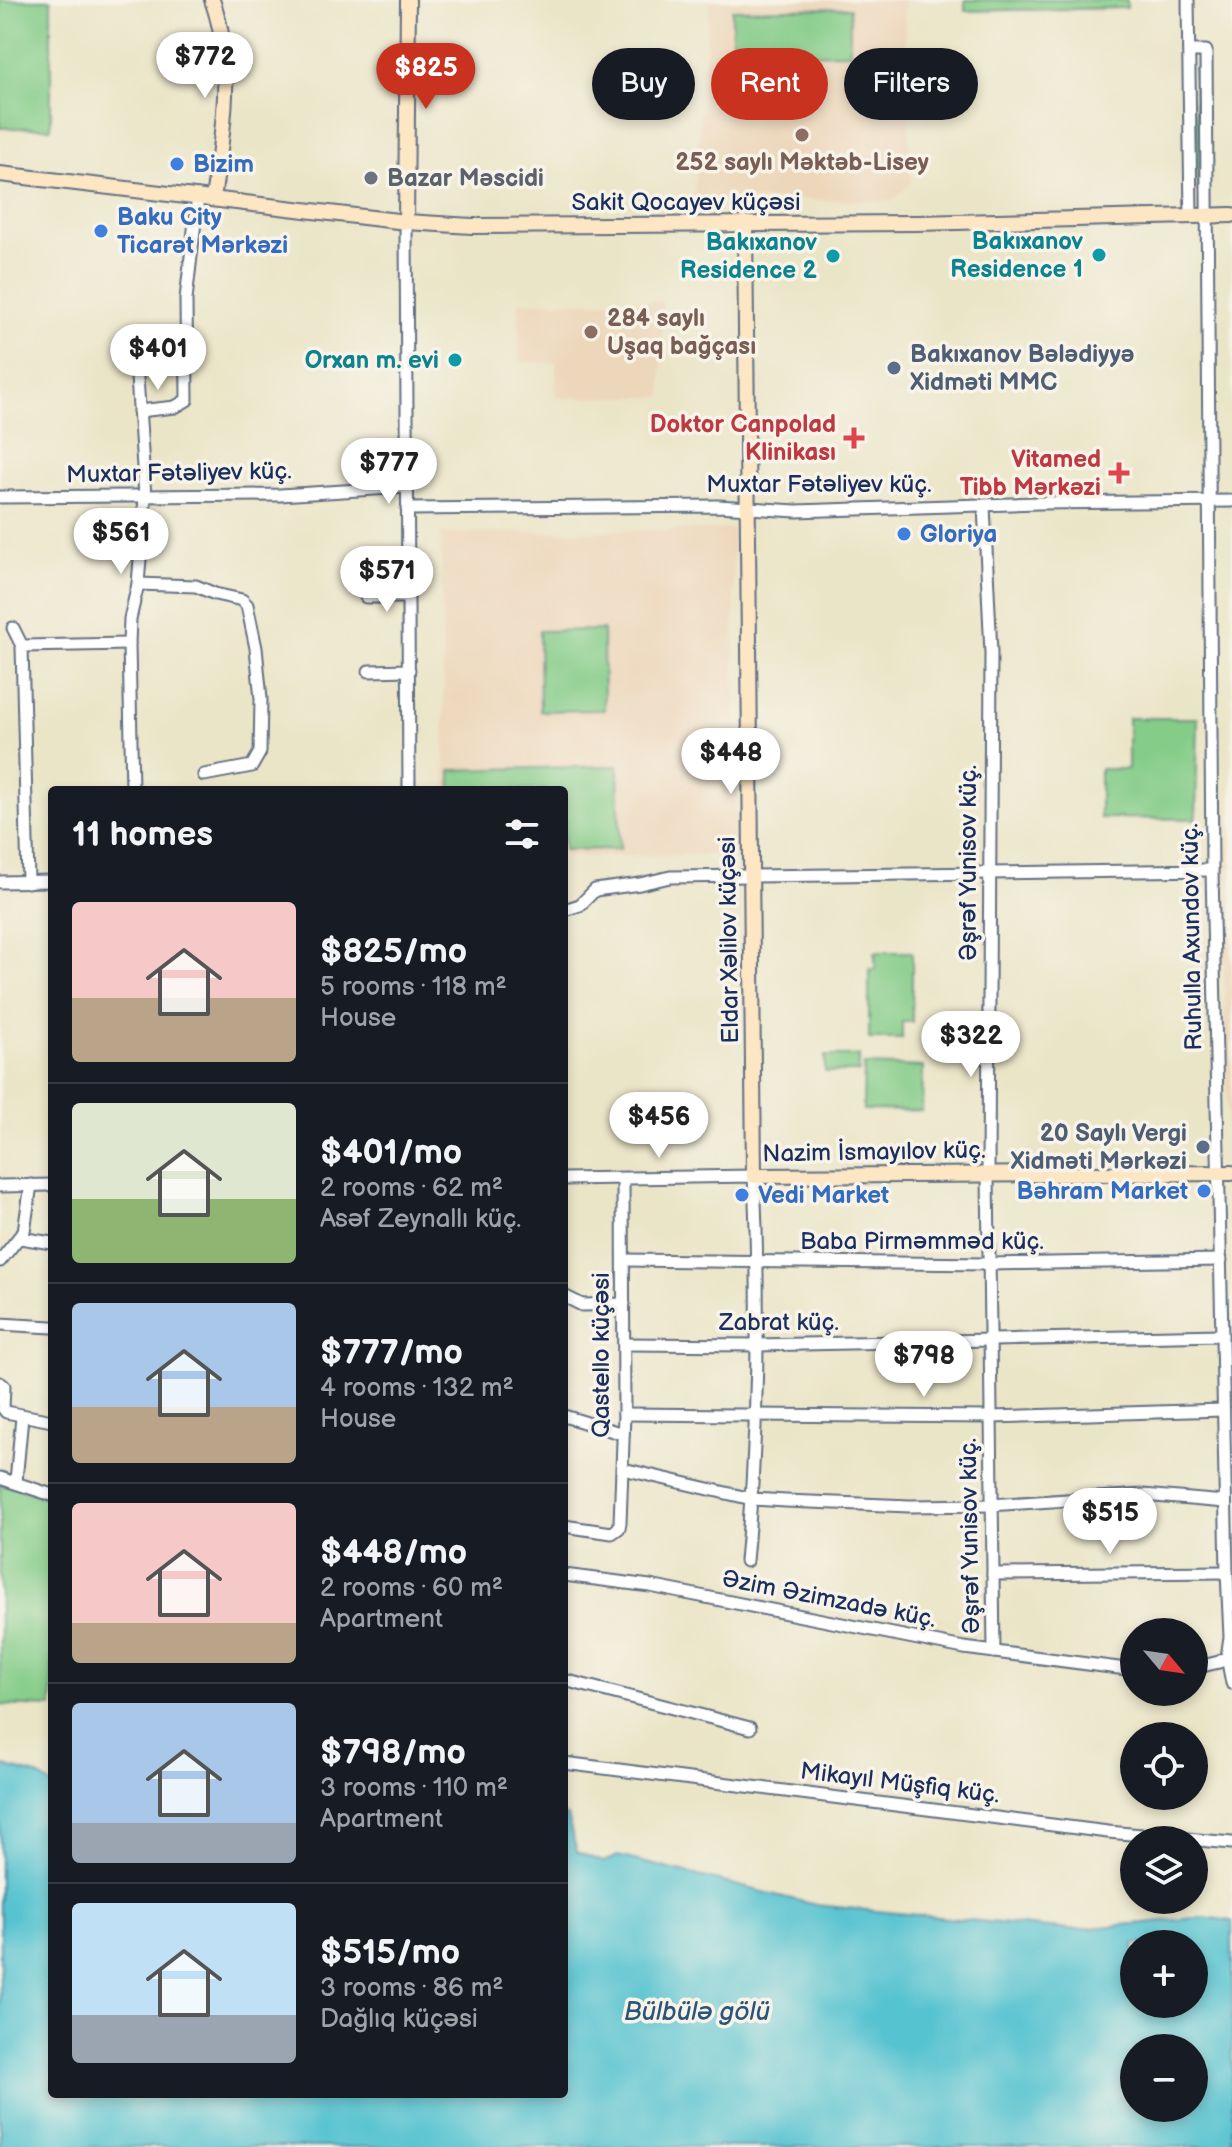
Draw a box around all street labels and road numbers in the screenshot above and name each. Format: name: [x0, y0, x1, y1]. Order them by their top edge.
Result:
street label: Sakit Qocayev küçəsi: [571, 188, 801, 217]
street label: Muxtar Fətəliyev küç.: [66, 457, 292, 489]
street label: Muxtar Fətəliyev küç.: [706, 470, 932, 499]
street label: Əşrəf Yunisov küç.: [954, 765, 983, 961]
street label: Ruhulla Axundov küç.: [1176, 823, 1208, 1051]
street label: Eldar Xəlilov küçəsi: [713, 836, 745, 1044]
street label: Nazim İsmayılov küç.: [762, 1136, 986, 1168]
street label: Baba Pirməmməd küç.: [800, 1227, 1044, 1256]
street label: Qastello küçəsi: [587, 1272, 616, 1438]
street label: Zabrat küç.: [718, 1308, 839, 1337]
street label: Əşrəf Yunisov küç.: [954, 1438, 986, 1634]
street label: Əzim Əzimzadə küç.: [719, 1564, 939, 1634]
street label: Mikayıl Müşfiq küç.: [799, 1756, 1001, 1810]

